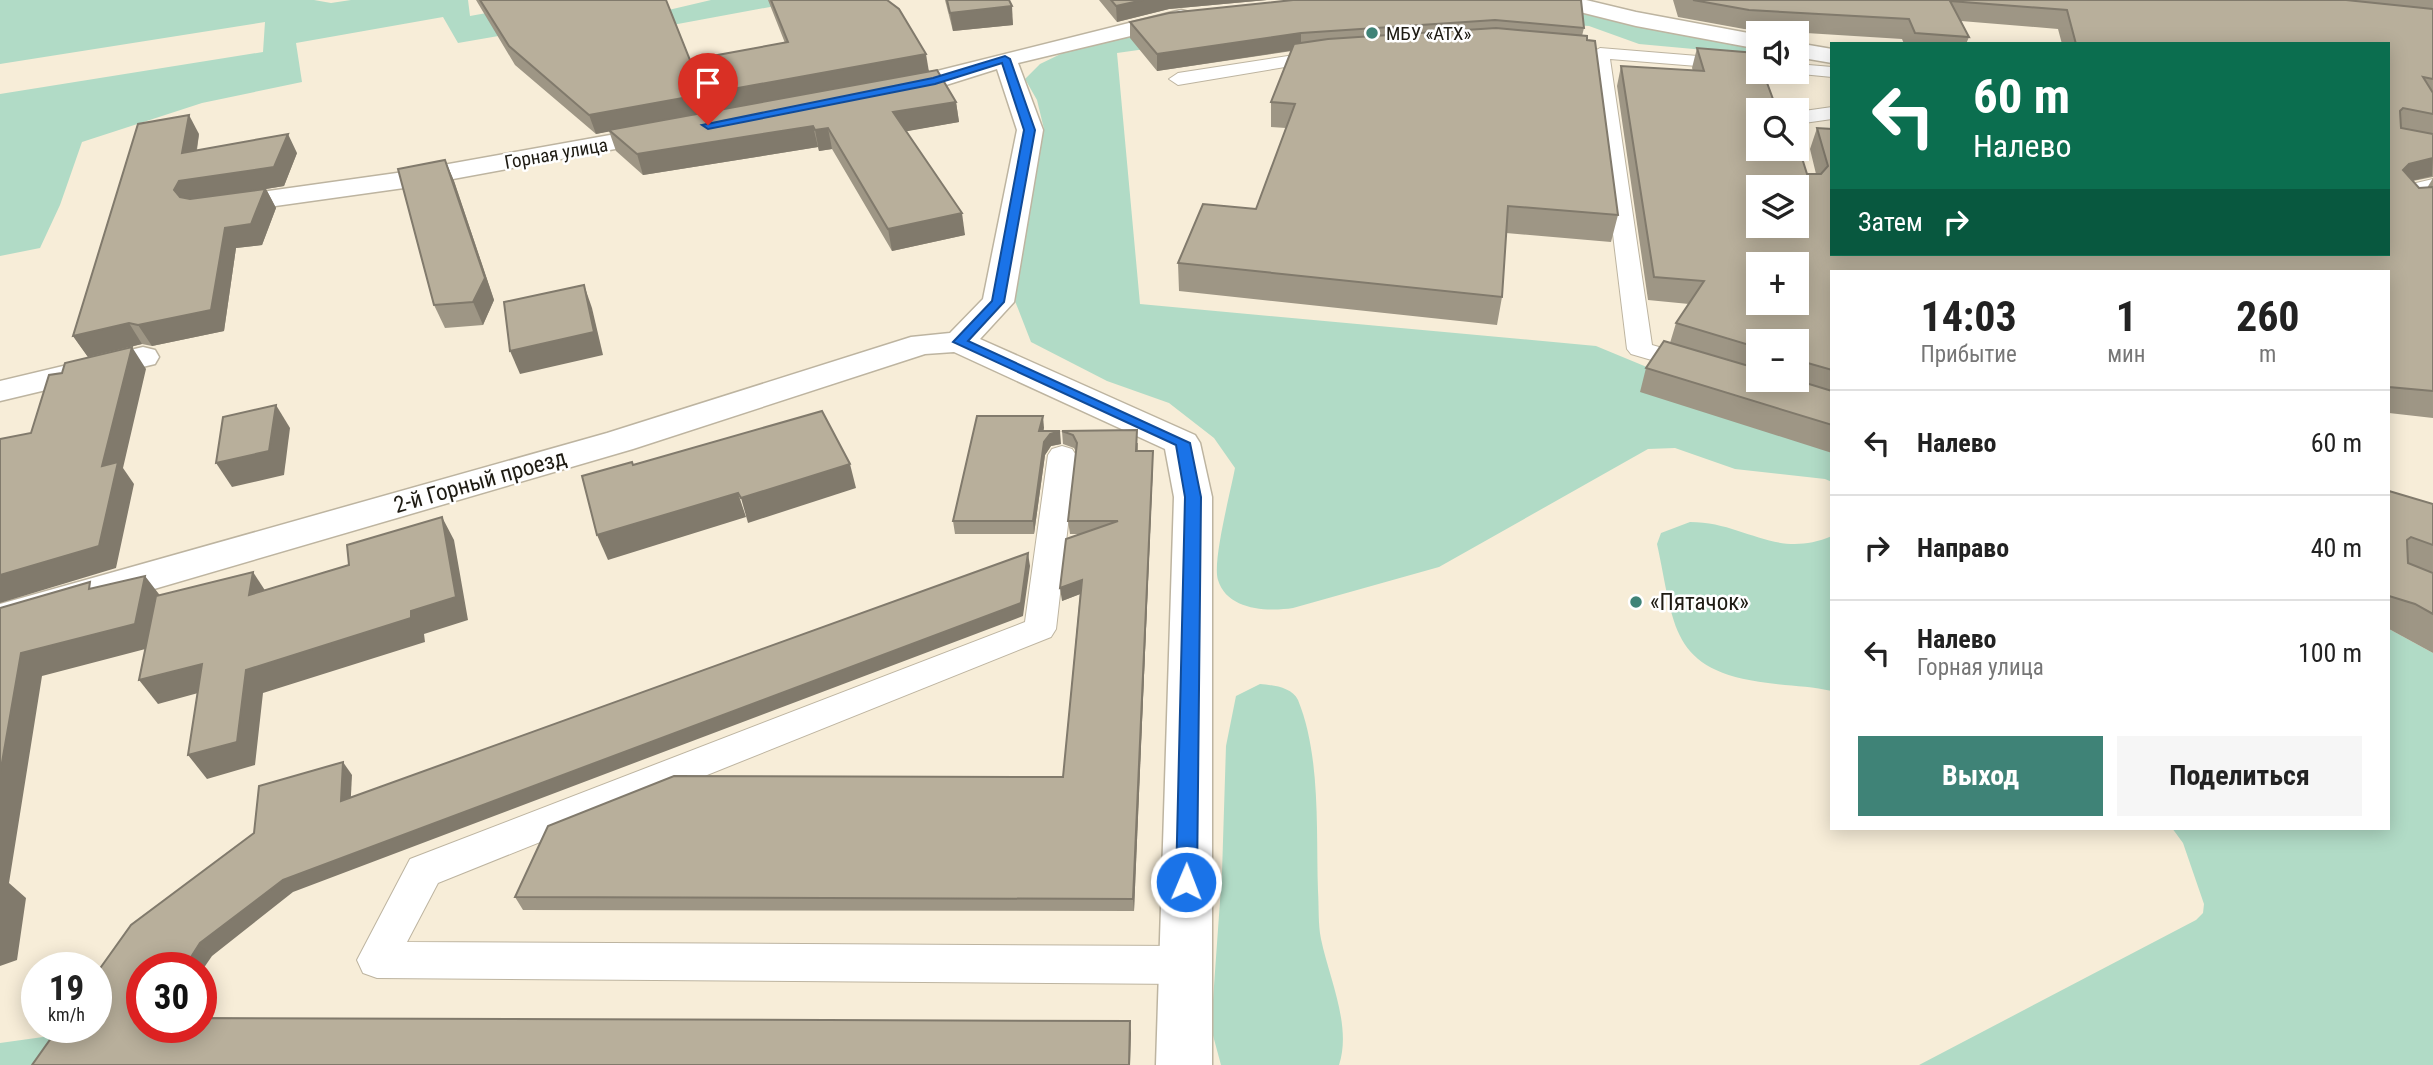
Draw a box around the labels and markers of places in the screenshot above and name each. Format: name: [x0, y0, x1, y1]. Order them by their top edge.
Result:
place label: МБУ «АТХ»: [1386, 22, 1471, 45]
marker: МБУ «АТХ»: [1364, 25, 1380, 41]
pin: [678, 53, 738, 125]
place label: «Пятачок»: [1650, 589, 1749, 616]
marker: «Пятачок»: [1628, 594, 1644, 610]

